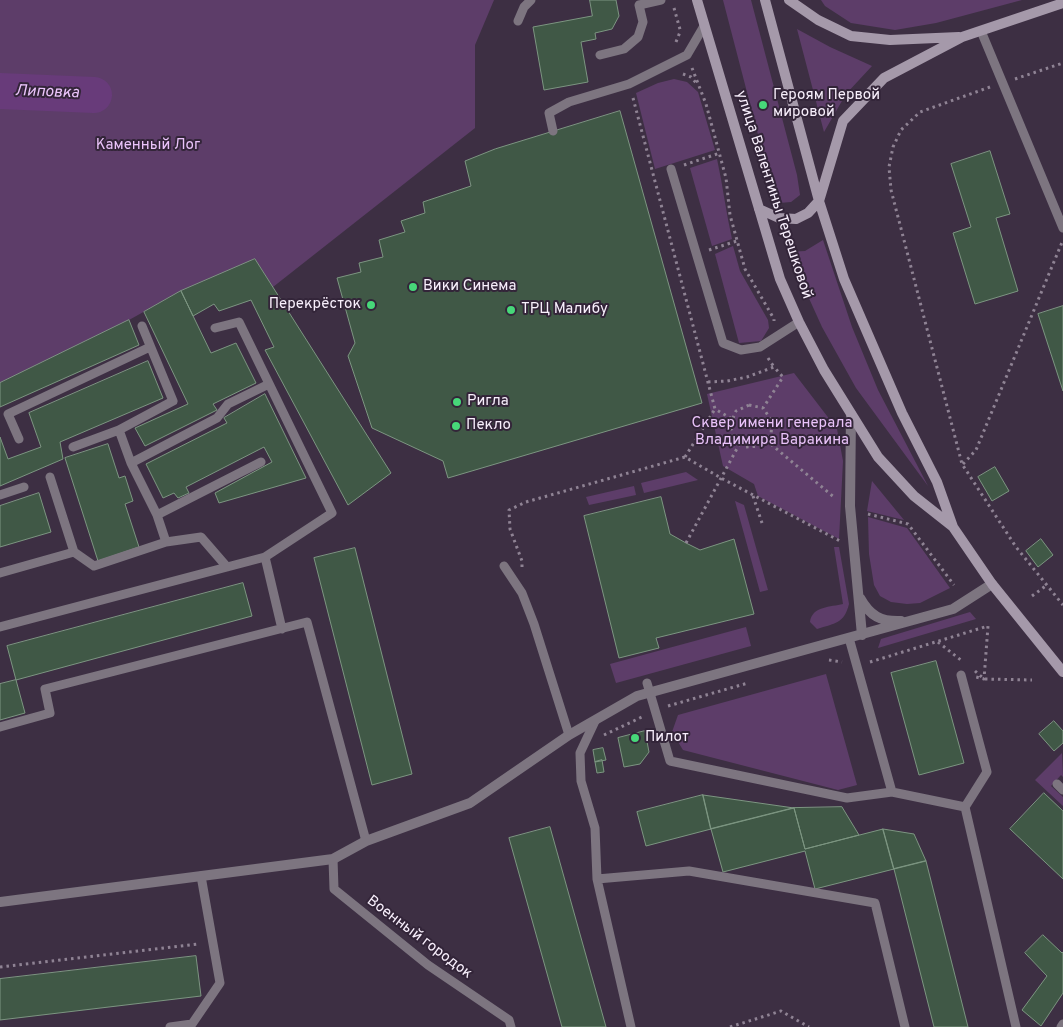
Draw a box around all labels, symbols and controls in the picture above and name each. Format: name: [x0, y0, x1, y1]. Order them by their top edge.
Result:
water label: Липовка: [15, 82, 79, 104]
place label: Героям Первой мировой: [773, 87, 880, 122]
street label: улица Валентины Терешковой: [731, 89, 815, 301]
marker: Героям Первой мировой: [757, 99, 769, 111]
park label: Каменный Лог: [96, 137, 200, 155]
place label: Вики Синема: [423, 278, 516, 296]
marker: Вики Синема: [407, 281, 419, 293]
place label: Перекрёсток: [269, 296, 361, 314]
marker: Перекрёсток: [365, 299, 377, 311]
place label: ТРЦ Малибу: [521, 301, 608, 319]
marker: ТРЦ Малибу: [505, 304, 517, 316]
place label: Ригла: [467, 393, 509, 411]
marker: Ригла: [451, 396, 463, 408]
park label: Сквер имени генерала Владимира Варакина: [692, 415, 852, 450]
place label: Пекло: [466, 417, 511, 435]
marker: Пекло: [450, 420, 462, 432]
place label: Пилот: [645, 729, 689, 747]
marker: Пилот: [629, 732, 641, 744]
street label: Военный городок: [363, 892, 475, 984]

